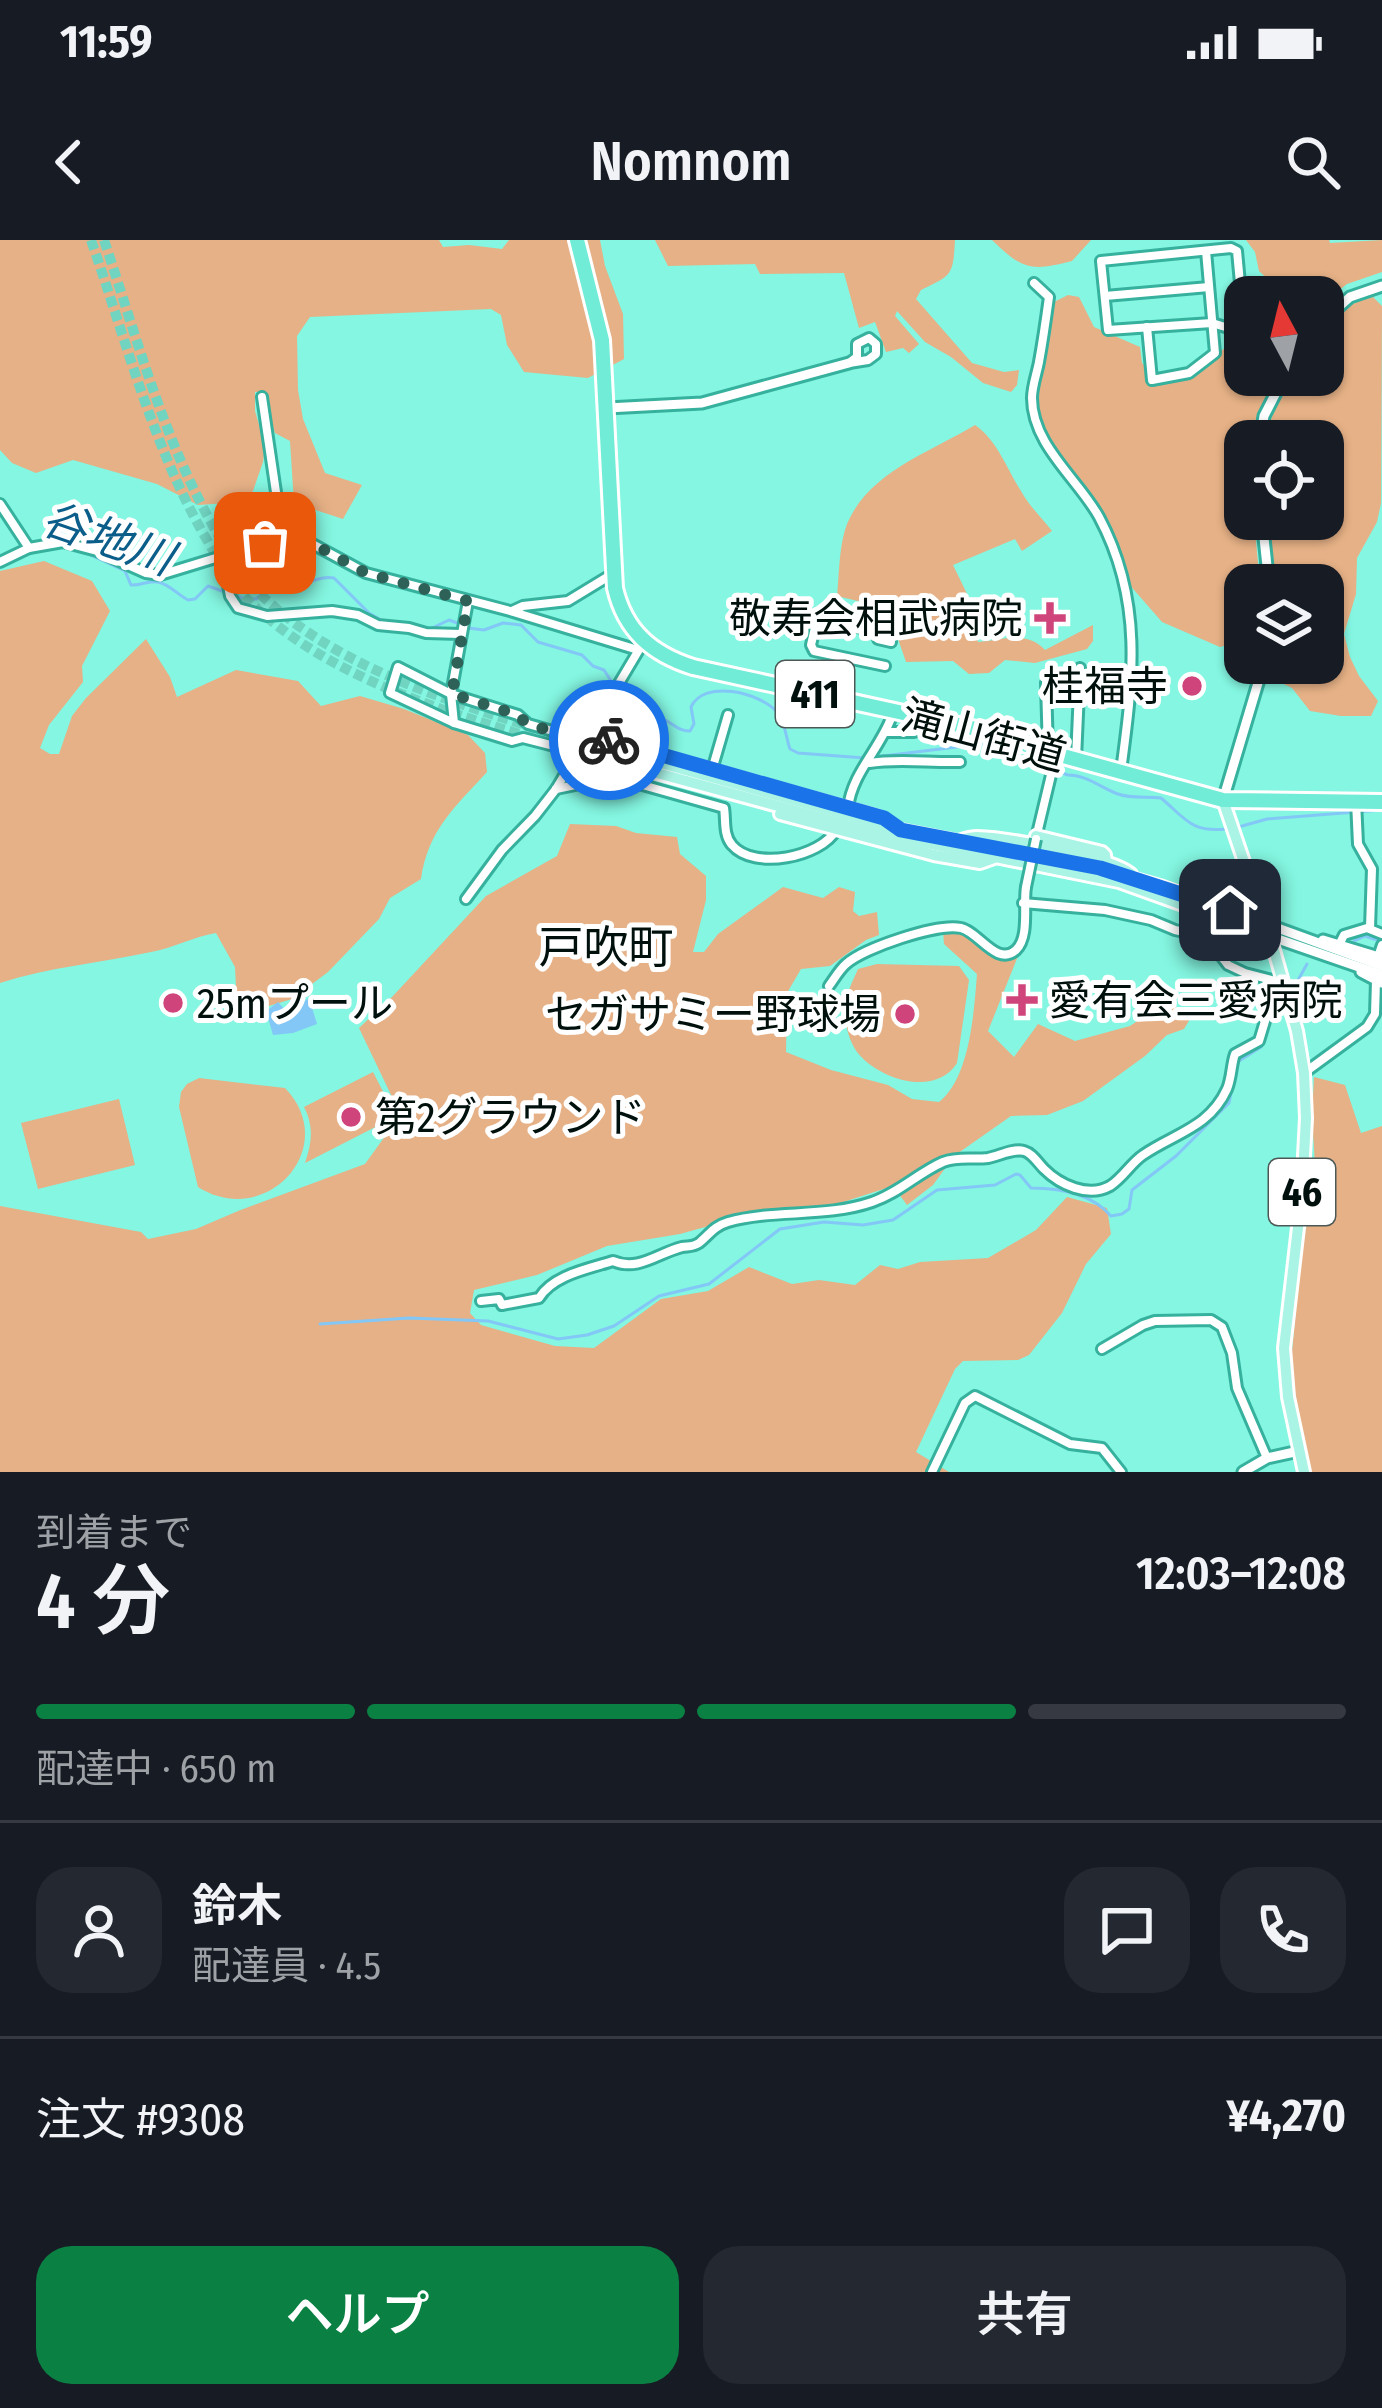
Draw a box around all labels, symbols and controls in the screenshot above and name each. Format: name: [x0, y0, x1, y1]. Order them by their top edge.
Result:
text: 11:59: [60, 15, 153, 69]
icon: back: [36, 129, 102, 195]
icon: search: [1280, 129, 1346, 195]
text: Nomnom: [591, 130, 792, 194]
north arrow: [1224, 276, 1344, 396]
map controls: [1224, 276, 1344, 684]
button: locate: [1224, 420, 1344, 540]
water label: 谷地川: [35, 491, 184, 588]
pin: [214, 492, 316, 594]
icon: bag: [232, 510, 298, 576]
button: layers: [1224, 564, 1344, 684]
place label: 敬寿会相武病院: [729, 594, 1023, 644]
marker: 敬寿会相武病院: [1034, 602, 1066, 634]
road number: 411: [776, 661, 854, 727]
place label: 桂福寺: [1042, 662, 1168, 712]
marker: 桂福寺: [1179, 673, 1205, 699]
courier: [549, 680, 669, 800]
street label: 滝山街道: [896, 690, 1071, 782]
icon: bike: [576, 707, 642, 773]
pin: [1179, 859, 1281, 961]
icon: home: [1197, 877, 1263, 943]
district label: 戸吹町: [538, 921, 674, 975]
place label: 愛有会三愛病院: [1049, 976, 1343, 1026]
place label: 25mプール: [197, 979, 393, 1029]
marker: 愛有会三愛病院: [1006, 984, 1038, 1016]
marker: 25mプール: [160, 990, 186, 1016]
place label: セガサミー野球場: [545, 990, 881, 1040]
marker: セガサミー野球場: [892, 1001, 918, 1027]
place label: 第2グラウンド: [375, 1093, 646, 1143]
marker: 第2グラウンド: [338, 1104, 364, 1130]
road number: 46: [1269, 1159, 1335, 1225]
text: 到着まで: [36, 1510, 192, 1556]
text: 12:03–12:08: [1136, 1547, 1346, 1601]
text: 4 分: [36, 1555, 170, 1649]
text: 配達中 · 650 m: [36, 1746, 276, 1792]
button: person: [36, 1867, 162, 1993]
button: chat: [1064, 1867, 1190, 1993]
button: phone: [1220, 1867, 1346, 1993]
text: 鈴木: [192, 1879, 282, 1933]
text: 配達員 · 4.5: [192, 1943, 381, 1989]
text: ¥4,270: [1226, 2089, 1346, 2143]
text: 注文 #9308: [36, 2093, 245, 2147]
button: ヘルプ: [36, 2246, 679, 2384]
button: 共有: [703, 2246, 1346, 2384]

